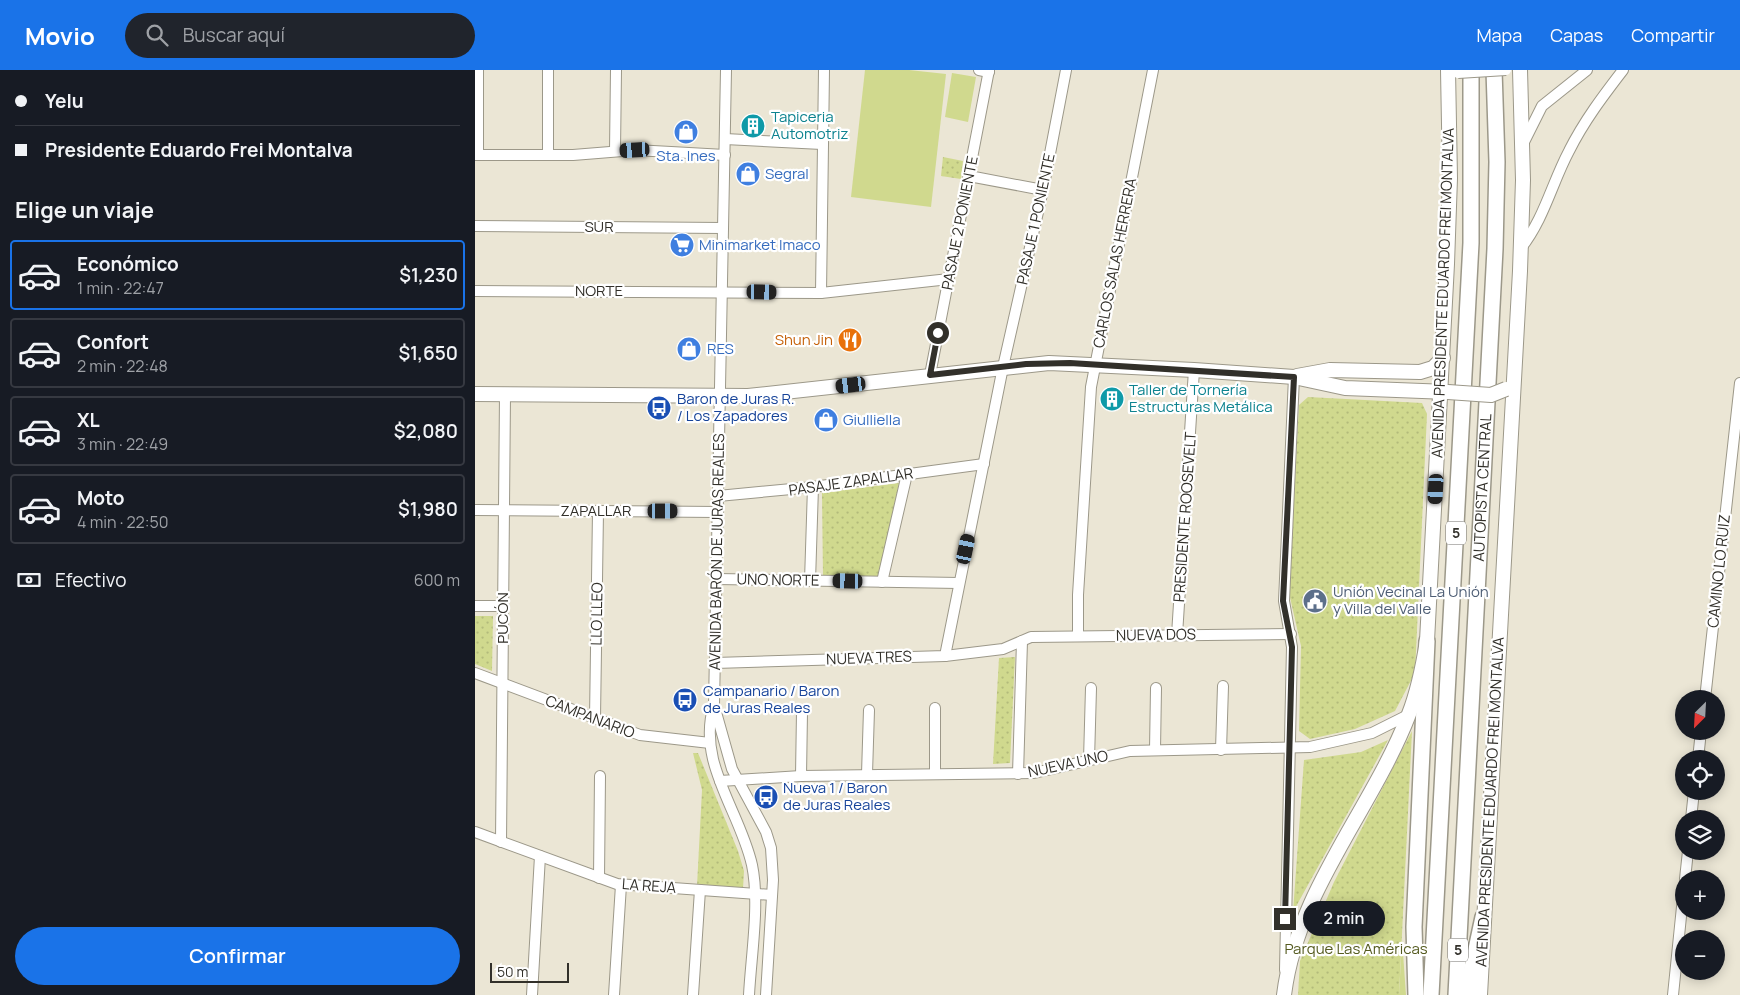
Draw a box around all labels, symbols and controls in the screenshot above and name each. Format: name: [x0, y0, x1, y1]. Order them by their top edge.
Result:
search box: [125, 13, 475, 58]
text: Movio: [25, 19, 95, 52]
icon: search: [143, 21, 171, 49]
text: Buscar aquí: [183, 22, 285, 48]
text: Mapa: [1476, 23, 1522, 47]
text: Capas: [1550, 23, 1603, 47]
text: Compartir: [1631, 23, 1715, 47]
text: Yelu: [45, 88, 84, 114]
place label: Tapiceria Automotriz: [771, 106, 848, 144]
building icon: Tapiceria Automotriz: [740, 113, 766, 139]
shop icon: Sta. Ines: [673, 119, 699, 145]
street label: AVENIDA PRESIDENTE EDUARDO FREI MONTALVA: [1426, 127, 1459, 458]
text: Presidente Eduardo Frei Montalva: [45, 137, 353, 163]
car: [619, 142, 650, 158]
place label: Sta. Ines: [656, 145, 716, 166]
street label: PASAJE 1 PONIENTE: [1011, 151, 1060, 286]
street label: PASAJE 2 PONIENTE: [936, 154, 983, 292]
shop icon: Segral: [735, 161, 761, 187]
place label: Segral: [765, 163, 809, 184]
street label: CARLOS SALAS HERRERA: [1088, 176, 1141, 350]
text: Elige un viaje: [15, 195, 154, 225]
street label: SUR: [584, 216, 614, 237]
supermarket icon: Minimarket Imaco: [669, 232, 695, 258]
place label: Minimarket Imaco: [699, 234, 821, 255]
text: Económico: [77, 251, 179, 277]
icon: car: [17, 253, 62, 298]
text: $1,230: [399, 262, 458, 288]
text: 1 min · 22:47: [77, 277, 164, 299]
street label: NORTE: [575, 280, 623, 301]
car: [746, 284, 777, 300]
route start: [927, 322, 949, 344]
restaurant icon: Shun Jin: [837, 327, 863, 353]
text: Confort: [77, 329, 149, 355]
place label: Shun Jin: [775, 329, 833, 350]
icon: car: [17, 331, 62, 376]
shop icon: RES: [676, 336, 702, 362]
place label: RES: [707, 338, 734, 359]
text: $1,650: [398, 340, 458, 366]
text: 2 min · 22:48: [77, 355, 168, 377]
car: [835, 376, 866, 394]
place label: Taller de Tornería Estructuras Metálica: [1129, 379, 1273, 417]
building icon: Taller de Tornería Estructuras Metálica: [1099, 386, 1125, 412]
place label: Baron de Juras R. / Los Zapadores: [677, 388, 795, 426]
bus stop icon: Baron de Juras R. / Los Zapadores: [646, 395, 672, 421]
text: XL: [77, 407, 100, 433]
shop icon: Giulliella: [813, 407, 839, 433]
icon: car: [17, 409, 62, 454]
place label: Giulliella: [843, 409, 901, 430]
street label: AUTOPISTA CENTRAL: [1468, 413, 1496, 562]
text: $2,080: [394, 418, 458, 444]
street label: PRESIDENTE ROOSEVELT: [1168, 431, 1201, 603]
text: 3 min · 22:49: [77, 433, 168, 455]
street label: AVENIDA BARÓN DE JURAS REALES: [704, 433, 729, 671]
street label: PASAJE ZAPALLAR: [787, 462, 915, 501]
car: [1427, 474, 1444, 504]
text: Moto: [77, 485, 124, 511]
icon: car: [17, 487, 62, 532]
text: $1,980: [398, 496, 458, 522]
street label: ZAPALLAR: [561, 500, 631, 521]
car: [648, 504, 678, 519]
text: 4 min · 22:50: [77, 511, 169, 533]
street label: CAMINO LO RUIZ: [1702, 513, 1735, 629]
road number: 5: [1446, 522, 1466, 544]
car: [955, 533, 976, 565]
icon: cash: [15, 566, 43, 594]
text: Efectivo: [55, 567, 126, 593]
street label: UNO NORTE: [736, 568, 820, 591]
text: 600 m: [414, 569, 460, 591]
car: [832, 573, 863, 589]
place label: Unión Vecinal La Unión y Villa del Valle: [1333, 581, 1489, 619]
street label: LLO LLEO: [585, 582, 608, 646]
public building icon: Unión Vecinal La Unión y Villa del Valle: [1302, 588, 1328, 614]
street label: PUCÓN: [492, 592, 513, 644]
street label: NUEVA DOS: [1116, 623, 1196, 646]
street label: AVENIDA PRESIDENTE EDUARDO FREI MONTALVA: [1470, 636, 1509, 968]
street label: NUEVA TRES: [826, 646, 912, 669]
place label: Campanario / Baron de Juras Reales: [703, 680, 839, 718]
bus stop icon: Campanario / Baron de Juras Reales: [672, 687, 698, 713]
street label: CAMPANARIO: [543, 690, 638, 743]
north arrow: [1675, 690, 1725, 740]
map controls: [1675, 690, 1725, 980]
street label: NUEVA UNO: [1026, 745, 1110, 782]
button: locate: [1675, 750, 1725, 800]
place label: Nueva 1 / Baron de Juras Reales: [783, 777, 891, 815]
bus stop icon: Nueva 1 / Baron de Juras Reales: [753, 784, 779, 810]
button: layers: [1675, 810, 1725, 860]
button: +: [1675, 870, 1725, 920]
street label: LA REJA: [621, 873, 677, 898]
callout: 2 min: [1303, 902, 1385, 936]
text: 2 min: [1324, 907, 1364, 929]
route end: [1274, 908, 1296, 930]
button: Confirmar: [15, 927, 460, 985]
button: −: [1675, 930, 1725, 980]
park label: Parque Las Américas: [1284, 938, 1428, 959]
road number: 5: [1448, 938, 1468, 962]
scale bar: [490, 960, 569, 983]
text: 50 m: [497, 962, 528, 981]

